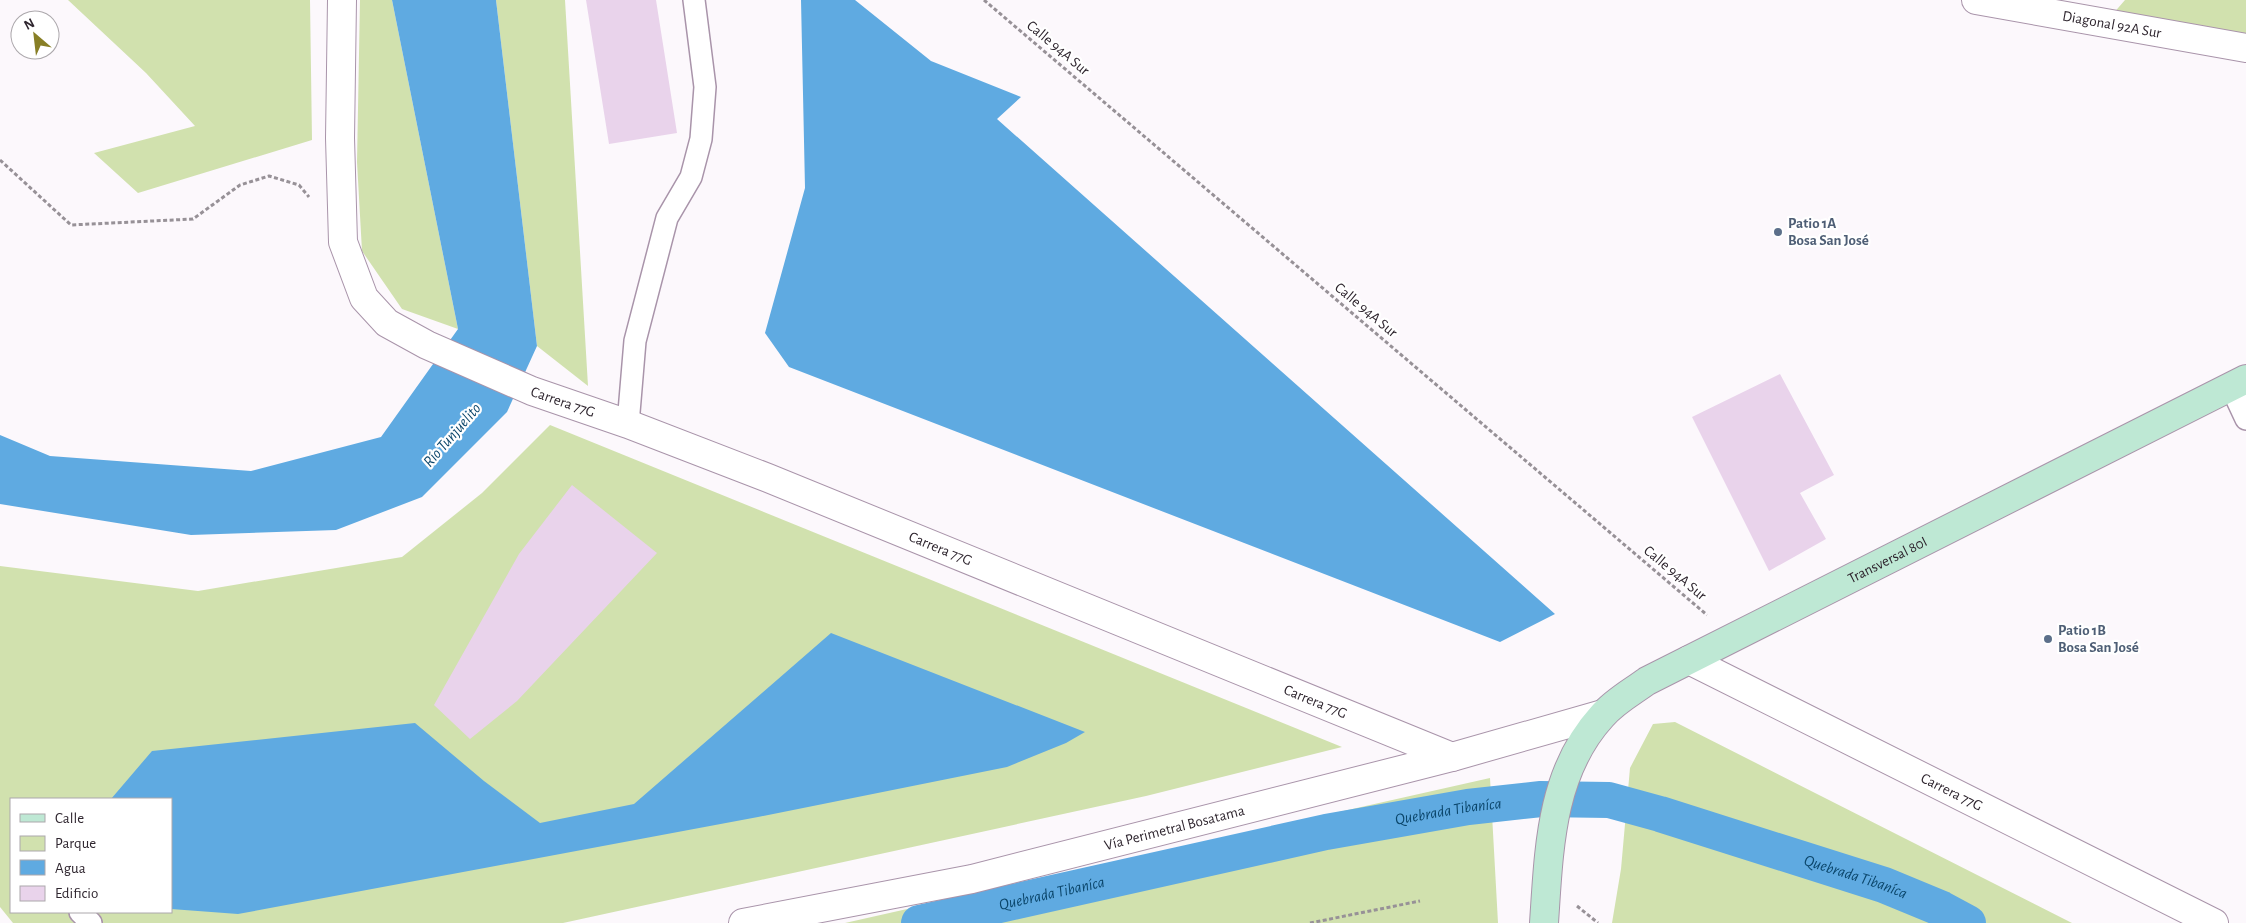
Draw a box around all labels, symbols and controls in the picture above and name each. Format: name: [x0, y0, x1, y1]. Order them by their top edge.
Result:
street label: Diagonal 92A Sur: [2061, 8, 2163, 40]
north arrow: [10, 10, 60, 60]
text: N: [22, 16, 37, 33]
street label: Calle 94A Sur: [1024, 18, 1092, 78]
place label: Patio 1A Bosa San José: [1788, 216, 1869, 248]
marker: Patio 1A Bosa San José: [1772, 226, 1784, 238]
street label: Calle 94A Sur: [1332, 280, 1400, 340]
street label: Carrera 77G: [529, 384, 597, 420]
water label: Río Tunjuelito: [420, 400, 485, 471]
street label: Carrera 77G: [907, 529, 974, 568]
street label: Transversal 80I: [1845, 534, 1930, 586]
street label: Calle 94A Sur: [1641, 543, 1709, 603]
place label: Patio 1B Bosa San José: [2058, 623, 2139, 655]
marker: Patio 1B Bosa San José: [2042, 633, 2054, 645]
street label: Carrera 77G: [1282, 682, 1349, 721]
street label: Carrera 77G: [1919, 770, 1985, 813]
water label: Quebrada Tibaníca: [1394, 795, 1502, 829]
legend: [10, 798, 172, 913]
street label: Vía Perimetral Bosatama: [1103, 803, 1246, 853]
text: Calle: [55, 811, 84, 826]
text: Parque: [55, 836, 96, 851]
water label: Quebrada Tibaníca: [1802, 852, 1909, 902]
text: Agua: [55, 861, 86, 876]
water label: Quebrada Tibaníca: [997, 874, 1106, 914]
text: Edificio: [55, 886, 98, 901]

